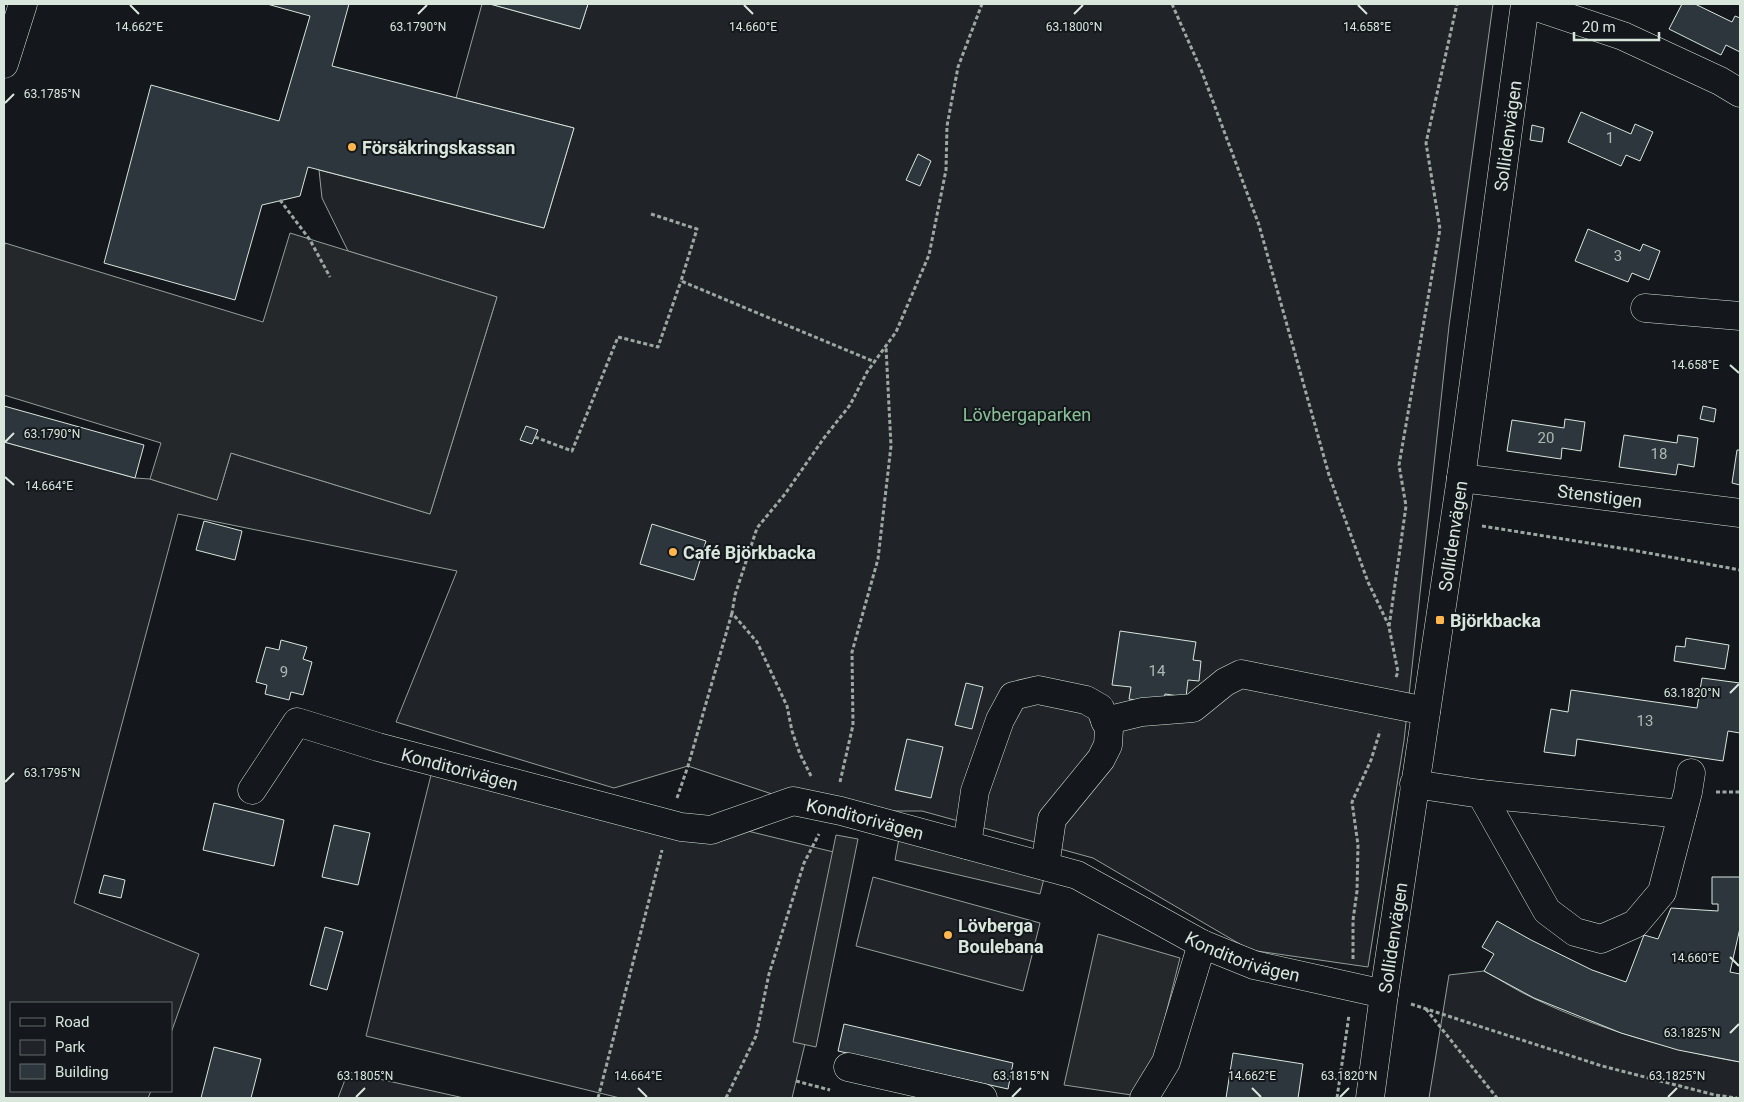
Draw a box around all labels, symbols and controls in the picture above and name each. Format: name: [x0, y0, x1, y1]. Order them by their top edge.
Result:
scale bar: [1574, 10, 1659, 42]
text: 20 m: [1582, 18, 1616, 36]
text: 14.662°E: [115, 20, 163, 34]
text: 63.1790°N: [390, 20, 446, 34]
text: 14.660°E: [729, 20, 777, 34]
text: 63.1800°N: [1046, 20, 1102, 34]
text: 14.658°E: [1343, 20, 1391, 34]
street label: Sollidenvägen: [1489, 79, 1525, 193]
text: 63.1785°N: [24, 87, 80, 101]
house number: 1: [1606, 129, 1614, 147]
place label: Försäkringskassan: [362, 137, 515, 158]
marker: Försäkringskassan: [346, 141, 358, 153]
house number: 3: [1614, 247, 1622, 265]
text: 14.658°E: [1671, 358, 1719, 372]
park label: Lövbergaparken: [963, 404, 1091, 425]
text: 63.1790°N: [24, 427, 80, 441]
house number: 20: [1538, 429, 1554, 447]
house number: 18: [1651, 445, 1667, 463]
text: 14.664°E: [25, 479, 73, 493]
street label: Sollidenvägen: [1434, 479, 1471, 593]
street label: Stenstigen: [1556, 480, 1644, 511]
place label: Café Björkbacka: [683, 542, 816, 563]
marker: Café Björkbacka: [667, 546, 679, 558]
place label: Björkbacka: [1450, 610, 1541, 631]
marker: Björkbacka: [1434, 614, 1446, 626]
house number: 14: [1149, 662, 1166, 680]
house number: 9: [280, 663, 288, 681]
text: 63.1820°N: [1664, 686, 1720, 700]
house number: 13: [1637, 712, 1653, 730]
street label: Konditorivägen: [399, 743, 521, 794]
text: 63.1795°N: [24, 766, 80, 780]
street label: Konditorivägen: [805, 794, 926, 843]
street label: Sollidenvägen: [1374, 881, 1411, 994]
place label: Lövberga Boulebana: [958, 915, 1044, 957]
street label: Konditorivägen: [1182, 926, 1302, 985]
marker: Lövberga Boulebana: [942, 929, 954, 941]
text: 14.660°E: [1671, 951, 1719, 965]
legend: [10, 1002, 172, 1092]
text: Road: [55, 1013, 89, 1031]
text: 63.1825°N: [1664, 1026, 1720, 1040]
text: Park: [55, 1038, 86, 1056]
text: Building: [55, 1063, 109, 1081]
text: 63.1805°N: [337, 1069, 393, 1083]
text: 14.664°E: [614, 1069, 662, 1083]
text: 63.1815°N: [993, 1069, 1049, 1083]
text: 14.662°E: [1228, 1069, 1276, 1083]
text: 63.1820°N: [1321, 1069, 1377, 1083]
text: 63.1825°N: [1649, 1069, 1705, 1083]

